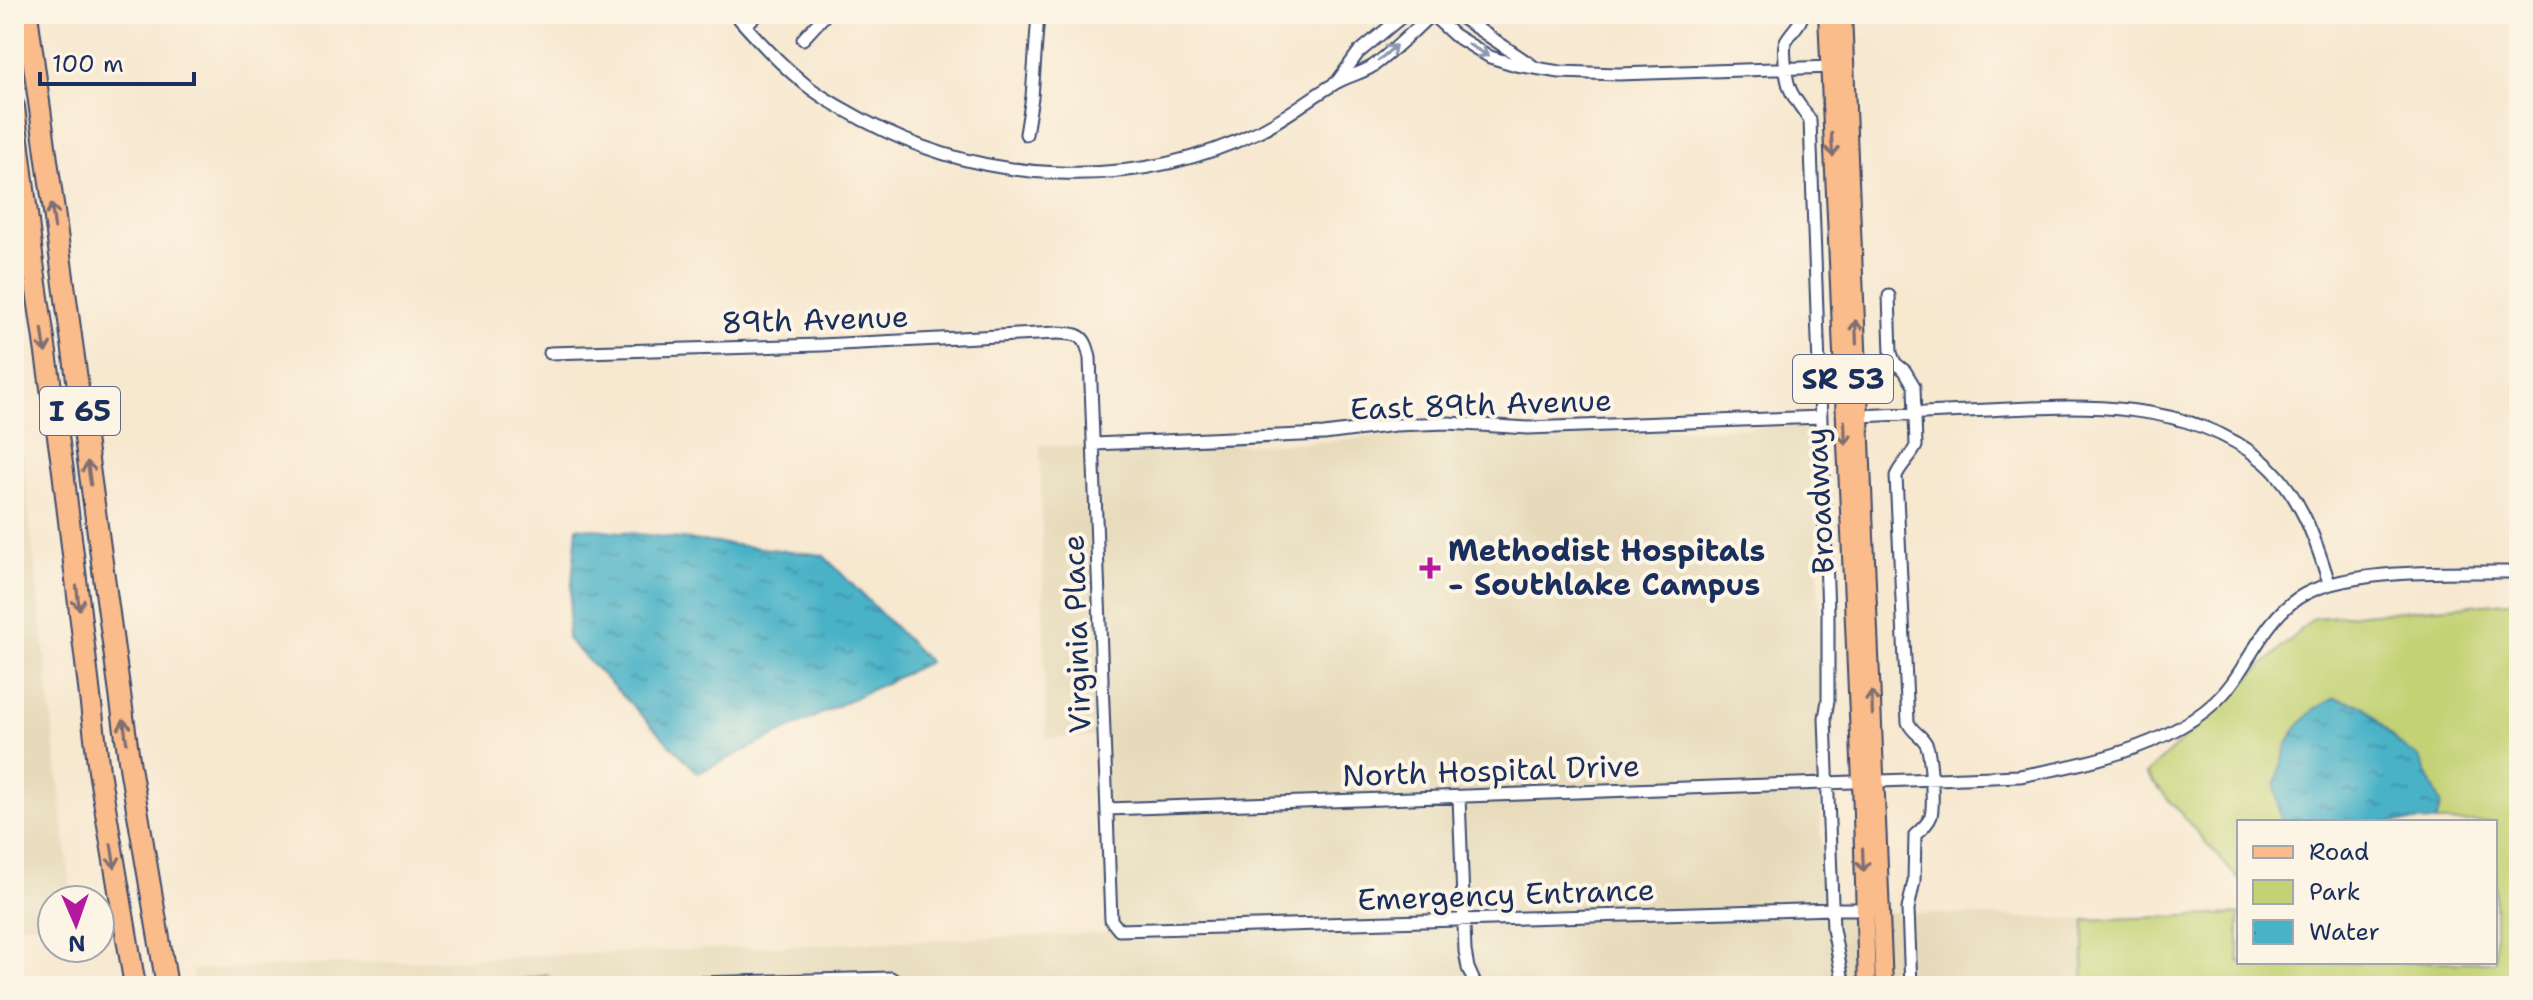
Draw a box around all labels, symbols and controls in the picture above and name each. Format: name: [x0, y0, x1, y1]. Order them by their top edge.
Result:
scale bar: [40, 36, 194, 86]
one-way arrow: [1466, 42, 1489, 58]
one-way arrow: [1377, 44, 1397, 62]
text: 100 m: [52, 48, 124, 80]
one-way arrow: [1825, 131, 1840, 158]
one-way arrow: [46, 203, 61, 230]
street label: 89th Avenue: [721, 296, 909, 343]
one-way arrow: [1849, 319, 1864, 346]
one-way arrow: [37, 327, 52, 353]
road number: SR 53: [1793, 355, 1893, 403]
street label: East 89th Avenue: [1349, 379, 1613, 430]
road number: I 65: [40, 387, 120, 435]
one-way arrow: [1838, 419, 1853, 446]
street label: Broadway: [1795, 427, 1844, 575]
one-way arrow: [81, 461, 96, 487]
place label: Methodist Hospitals - Southlake Campus: [1448, 530, 1765, 605]
street label: Virginia Place: [1053, 534, 1100, 734]
marker: Methodist Hospitals - Southlake Campus: [1419, 557, 1441, 579]
one-way arrow: [71, 584, 86, 611]
one-way arrow: [1864, 690, 1879, 717]
one-way arrow: [117, 719, 132, 744]
street label: North Hospital Drive: [1342, 745, 1640, 796]
legend: [2237, 820, 2497, 964]
text: Road: [2309, 836, 2369, 868]
one-way arrow: [106, 843, 121, 868]
one-way arrow: [1856, 846, 1871, 873]
street label: Emergency Entrance: [1357, 869, 1655, 920]
text: Park: [2309, 876, 2361, 908]
north arrow: [36, 884, 116, 964]
text: Water: [2309, 916, 2380, 948]
text: N: [67, 929, 86, 958]

